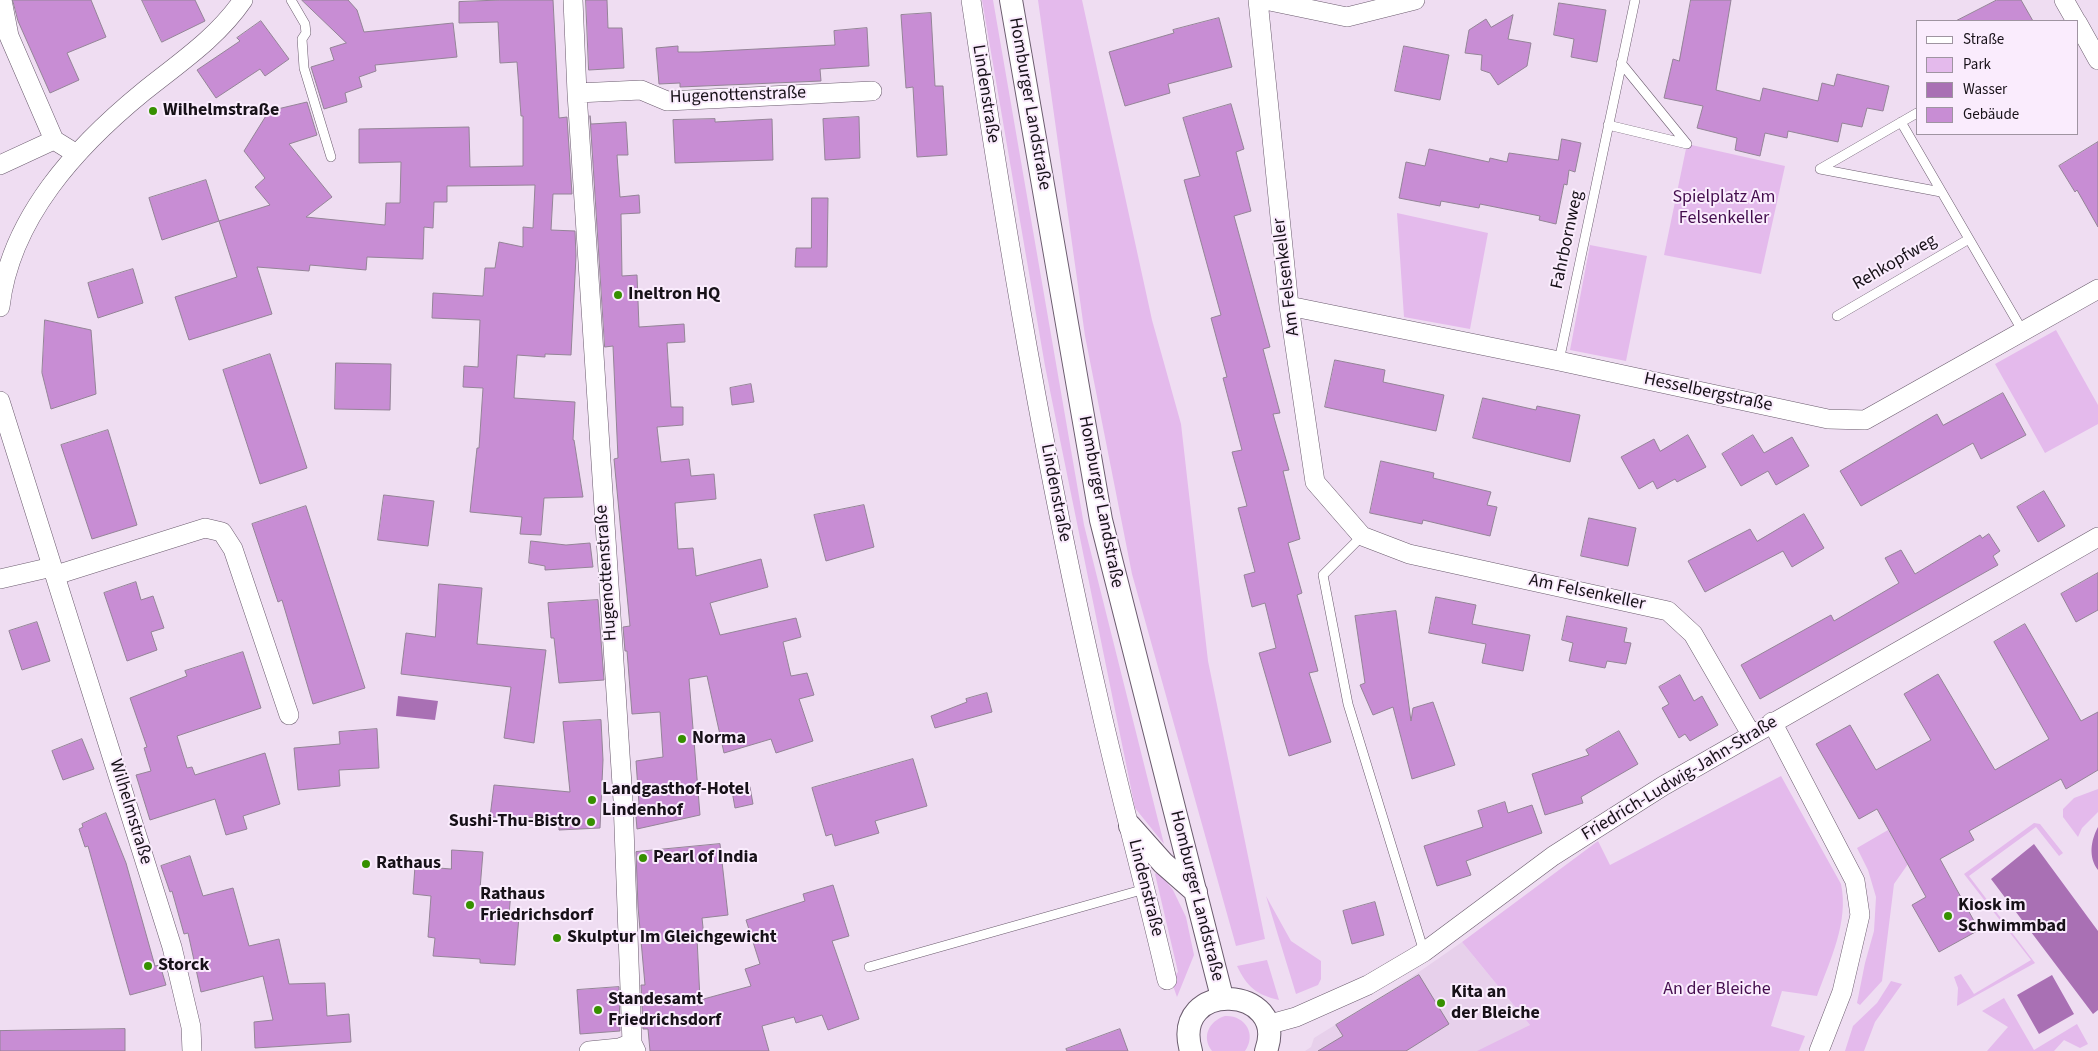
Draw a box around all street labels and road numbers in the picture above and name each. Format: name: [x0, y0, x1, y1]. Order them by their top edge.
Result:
street label: Homburger Landstraße: [1003, 16, 1055, 192]
street label: Lindenstraße: [967, 43, 1003, 145]
street label: Hugenottenstraße: [669, 83, 807, 109]
street label: Fahrbornweg: [1547, 189, 1589, 291]
street label: Am Felsenkeller: [1269, 217, 1305, 337]
street label: Rehkopfweg: [1849, 230, 1941, 296]
street label: Hesselbergstraße: [1642, 369, 1774, 417]
street label: Homburger Landstraße: [1073, 414, 1127, 590]
street label: Lindenstraße: [1035, 442, 1075, 544]
street label: Hugenottenstraße: [591, 504, 623, 642]
street label: Am Felsenkeller: [1527, 570, 1647, 616]
street label: Friedrich-Ludwig-Jahn-Straße: [1578, 712, 1782, 846]
street label: Wilhelmstraße: [104, 757, 156, 867]
street label: Homburger Landstraße: [1164, 809, 1228, 983]
street label: Lindenstraße: [1123, 837, 1167, 939]

